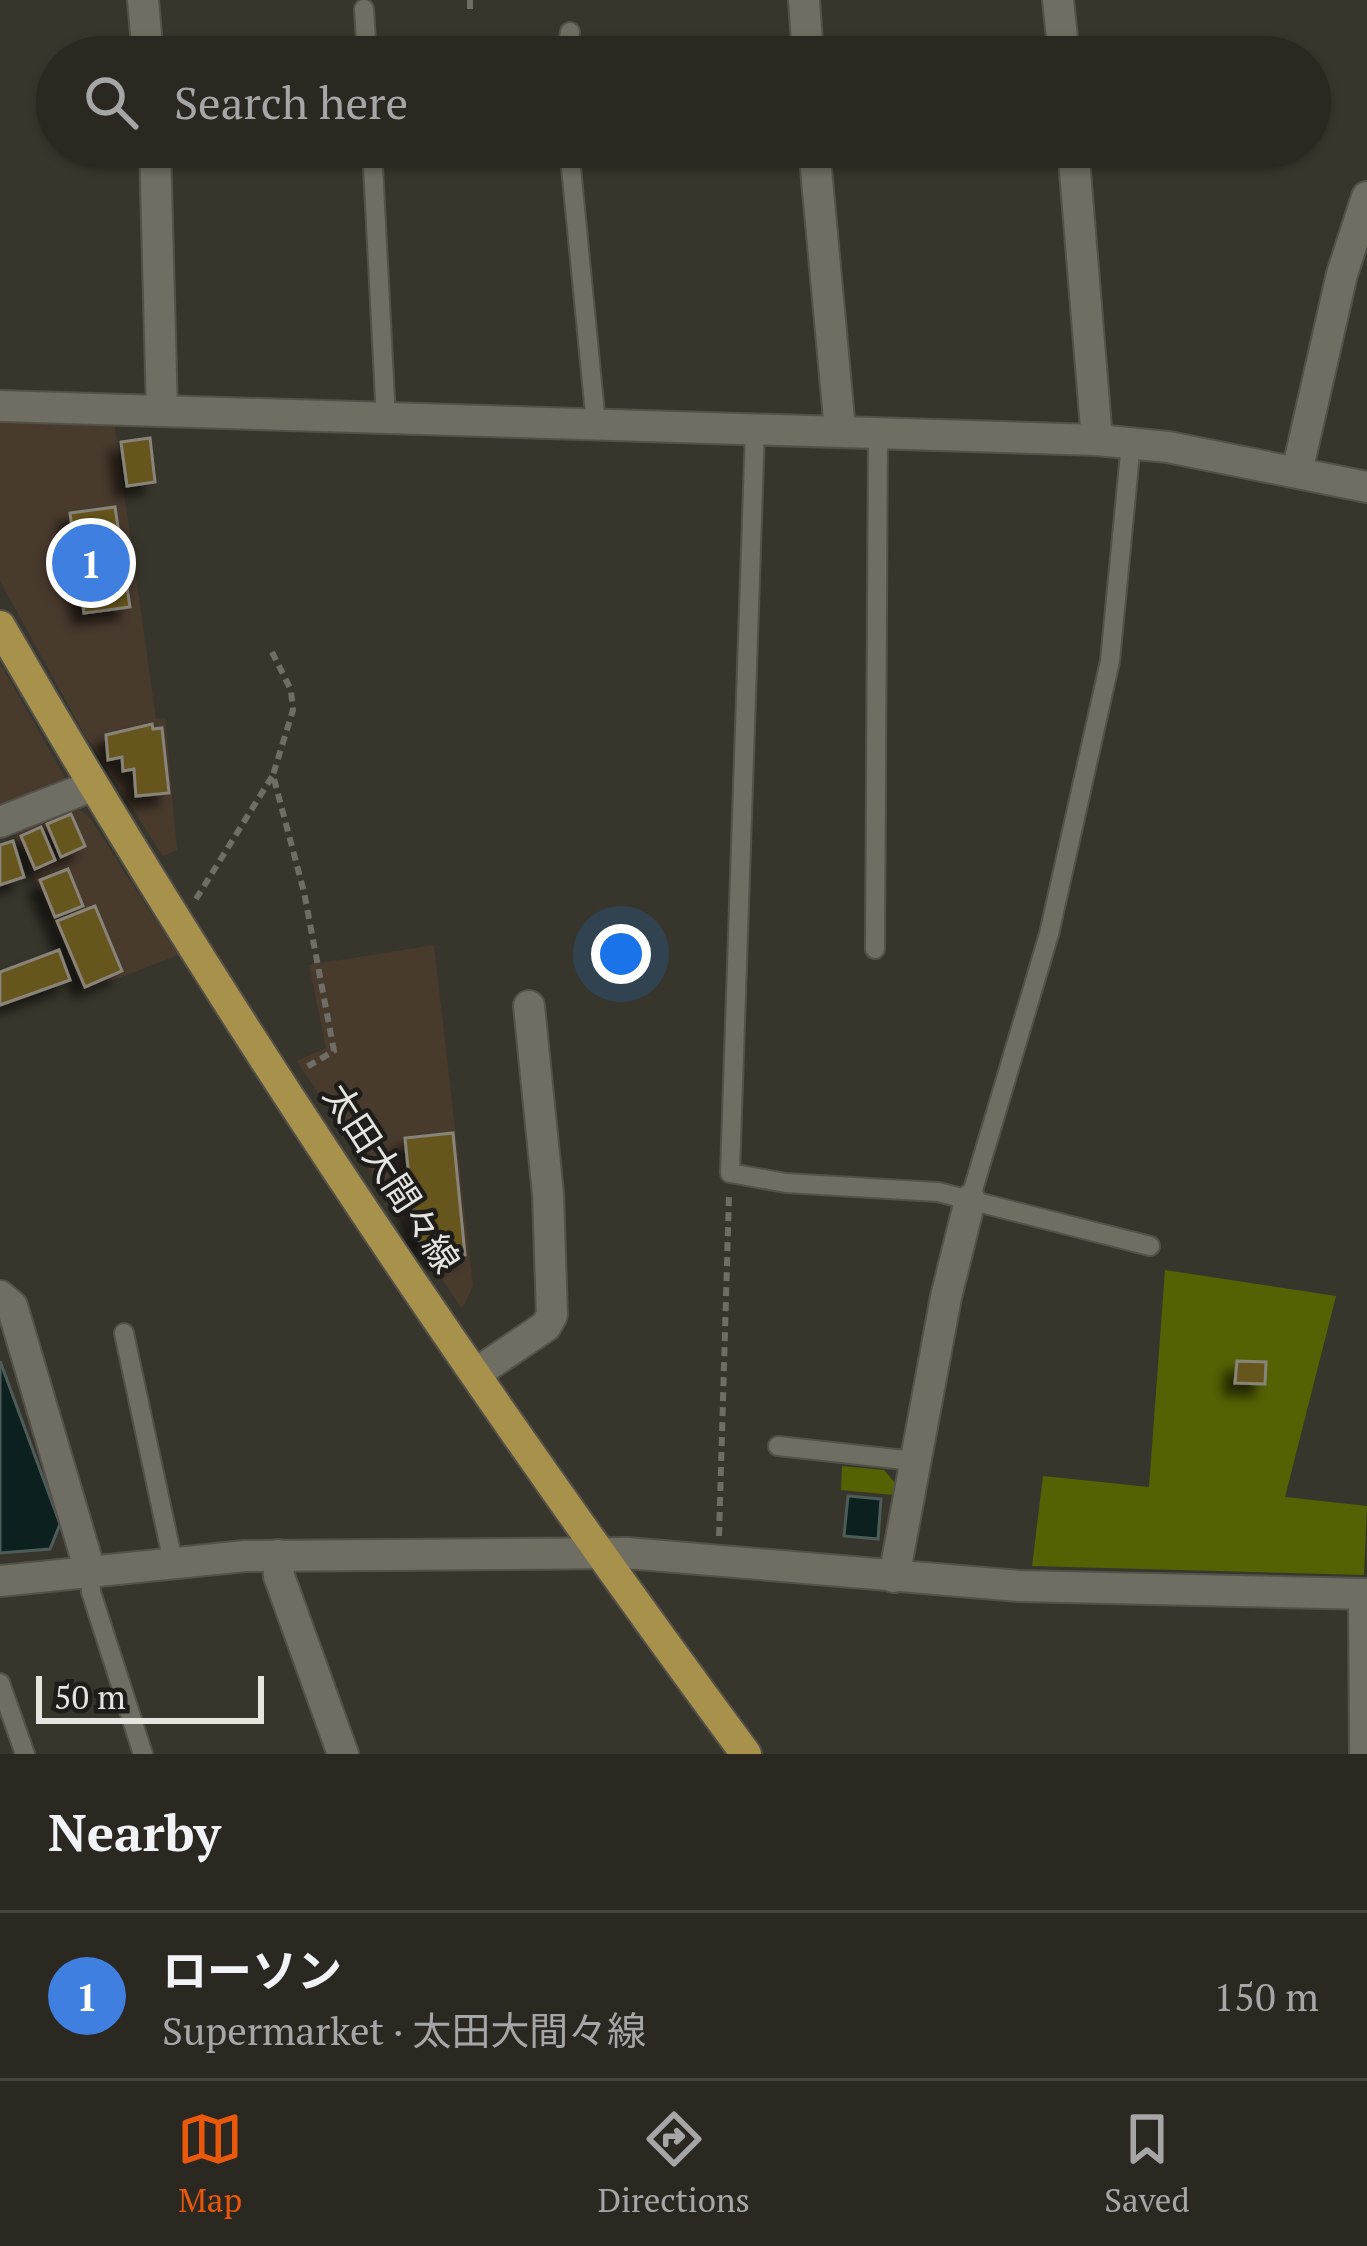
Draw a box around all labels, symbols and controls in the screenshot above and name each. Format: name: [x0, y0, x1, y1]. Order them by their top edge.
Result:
search box: [36, 36, 1331, 168]
icon: search: [78, 69, 144, 135]
text: Search here: [174, 72, 408, 132]
pin: 1: [52, 518, 130, 608]
your location: [591, 924, 651, 984]
street label: 太田大間々線: [314, 1074, 471, 1281]
scale bar: [36, 1670, 264, 1723]
text: 50 m: [54, 1675, 126, 1718]
text: Nearby: [48, 1798, 221, 1866]
text: ローソン: [162, 1940, 342, 2000]
text: 1: [76, 1970, 98, 2022]
text: 150 m: [1214, 1970, 1319, 2022]
text: Supermarket · 太田大間々線: [162, 2004, 646, 2056]
tab: Map: [177, 2106, 243, 2221]
tab: Directions: [598, 2106, 750, 2221]
tab: Saved: [1104, 2106, 1190, 2221]

